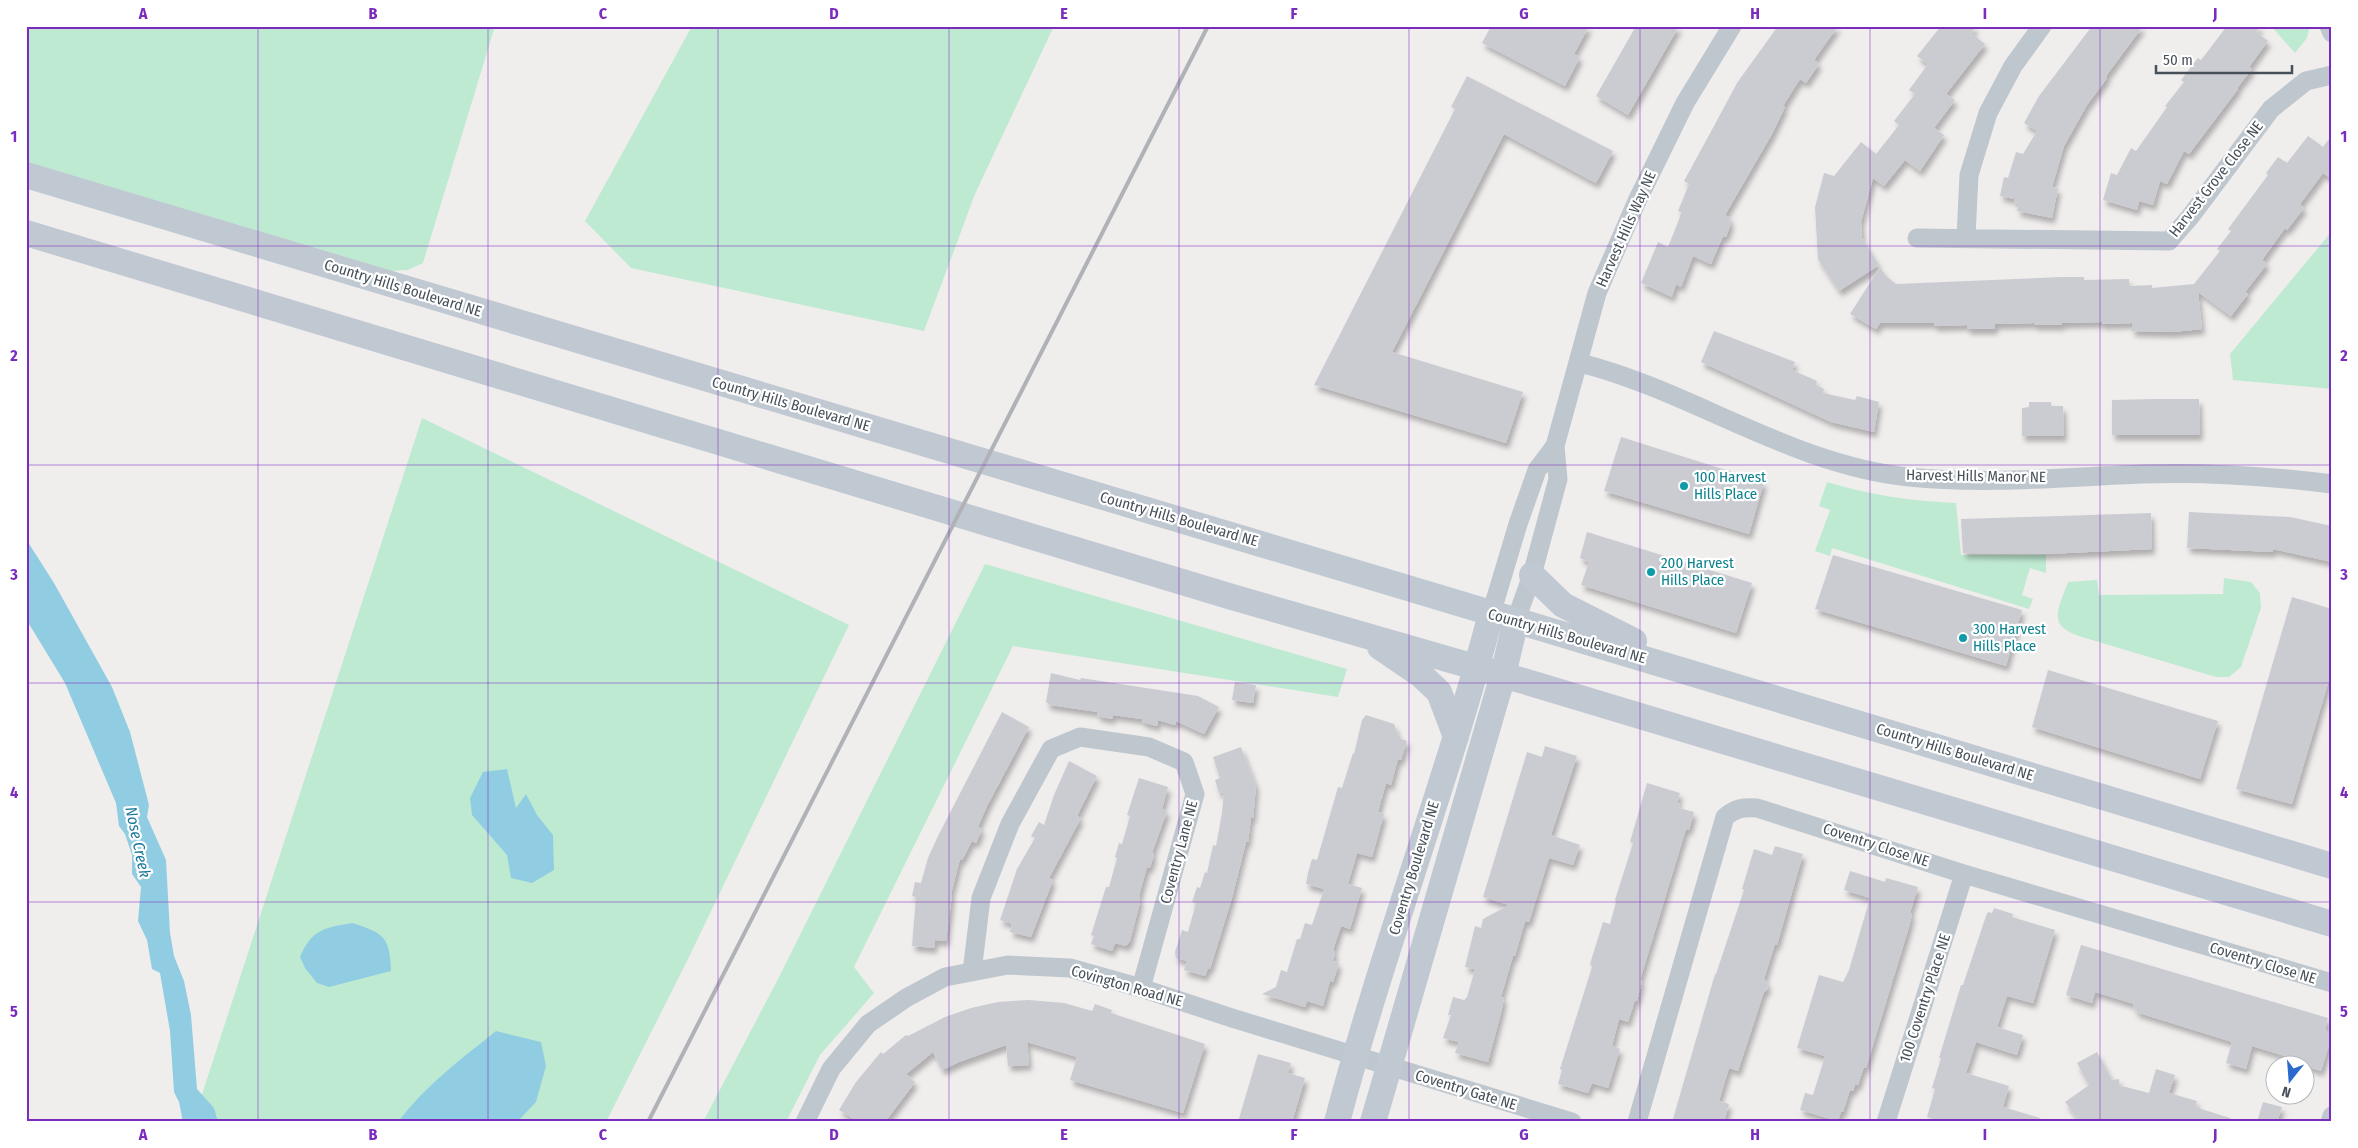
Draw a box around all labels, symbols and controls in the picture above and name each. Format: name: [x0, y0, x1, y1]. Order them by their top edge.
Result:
text: A: [138, 4, 148, 23]
text: B: [369, 4, 378, 23]
text: C: [599, 4, 608, 23]
text: D: [829, 4, 839, 23]
text: E: [1060, 4, 1068, 23]
text: F: [1290, 4, 1298, 23]
text: G: [1519, 4, 1529, 23]
text: H: [1750, 4, 1760, 23]
text: I: [1983, 4, 1987, 23]
text: J: [2212, 4, 2217, 23]
scale bar: [2156, 42, 2292, 74]
text: 50 m: [2163, 51, 2193, 69]
street label: Harvest Grove Close NE: [2165, 117, 2267, 241]
text: 1: [11, 127, 17, 146]
text: 1: [2341, 127, 2347, 146]
street label: Harvest Hills Way NE: [1592, 168, 1660, 290]
street label: Country Hills Boulevard NE: [322, 255, 484, 321]
text: 2: [9, 346, 18, 365]
text: 2: [2339, 346, 2348, 365]
street label: Country Hills Boulevard NE: [710, 373, 872, 435]
street label: Harvest Hills Manor NE: [1906, 466, 2046, 486]
place label: 100 Harvest Hills Place: [1694, 468, 1766, 503]
marker: 100 Harvest Hills Place: [1678, 480, 1690, 492]
street label: Country Hills Boulevard NE: [1098, 488, 1260, 550]
place label: 200 Harvest Hills Place: [1661, 554, 1734, 589]
text: 3: [9, 565, 18, 584]
text: 3: [2339, 565, 2348, 584]
marker: 200 Harvest Hills Place: [1645, 566, 1657, 578]
street label: Country Hills Boulevard NE: [1486, 605, 1648, 667]
place label: 300 Harvest Hills Place: [1973, 620, 2046, 655]
marker: 300 Harvest Hills Place: [1957, 632, 1969, 644]
street label: Country Hills Boulevard NE: [1874, 719, 2036, 785]
text: 4: [10, 783, 18, 802]
text: 4: [2340, 783, 2348, 802]
street label: Coventry Lane NE: [1157, 798, 1201, 906]
street label: Coventry Boulevard NE: [1385, 799, 1443, 937]
water label: Nose Creek: [121, 805, 155, 879]
street label: Coventry Close NE: [1821, 819, 1931, 871]
street label: 100 Coventry Place NE: [1896, 931, 1954, 1065]
street label: Coventry Close NE: [2208, 938, 2318, 988]
street label: Covington Road NE: [1069, 961, 1185, 1011]
text: 5: [10, 1002, 18, 1021]
text: 5: [2340, 1002, 2348, 1021]
north arrow: [2266, 1056, 2316, 1106]
street label: Coventry Gate NE: [1413, 1066, 1519, 1114]
text: N: [2280, 1083, 2293, 1101]
text: A: [138, 1125, 148, 1144]
text: B: [369, 1125, 378, 1144]
text: C: [599, 1125, 608, 1144]
text: D: [829, 1125, 839, 1144]
text: E: [1060, 1125, 1068, 1144]
text: F: [1290, 1125, 1298, 1144]
text: G: [1519, 1125, 1529, 1144]
text: H: [1750, 1125, 1760, 1144]
text: I: [1983, 1125, 1987, 1144]
text: J: [2212, 1125, 2217, 1144]

